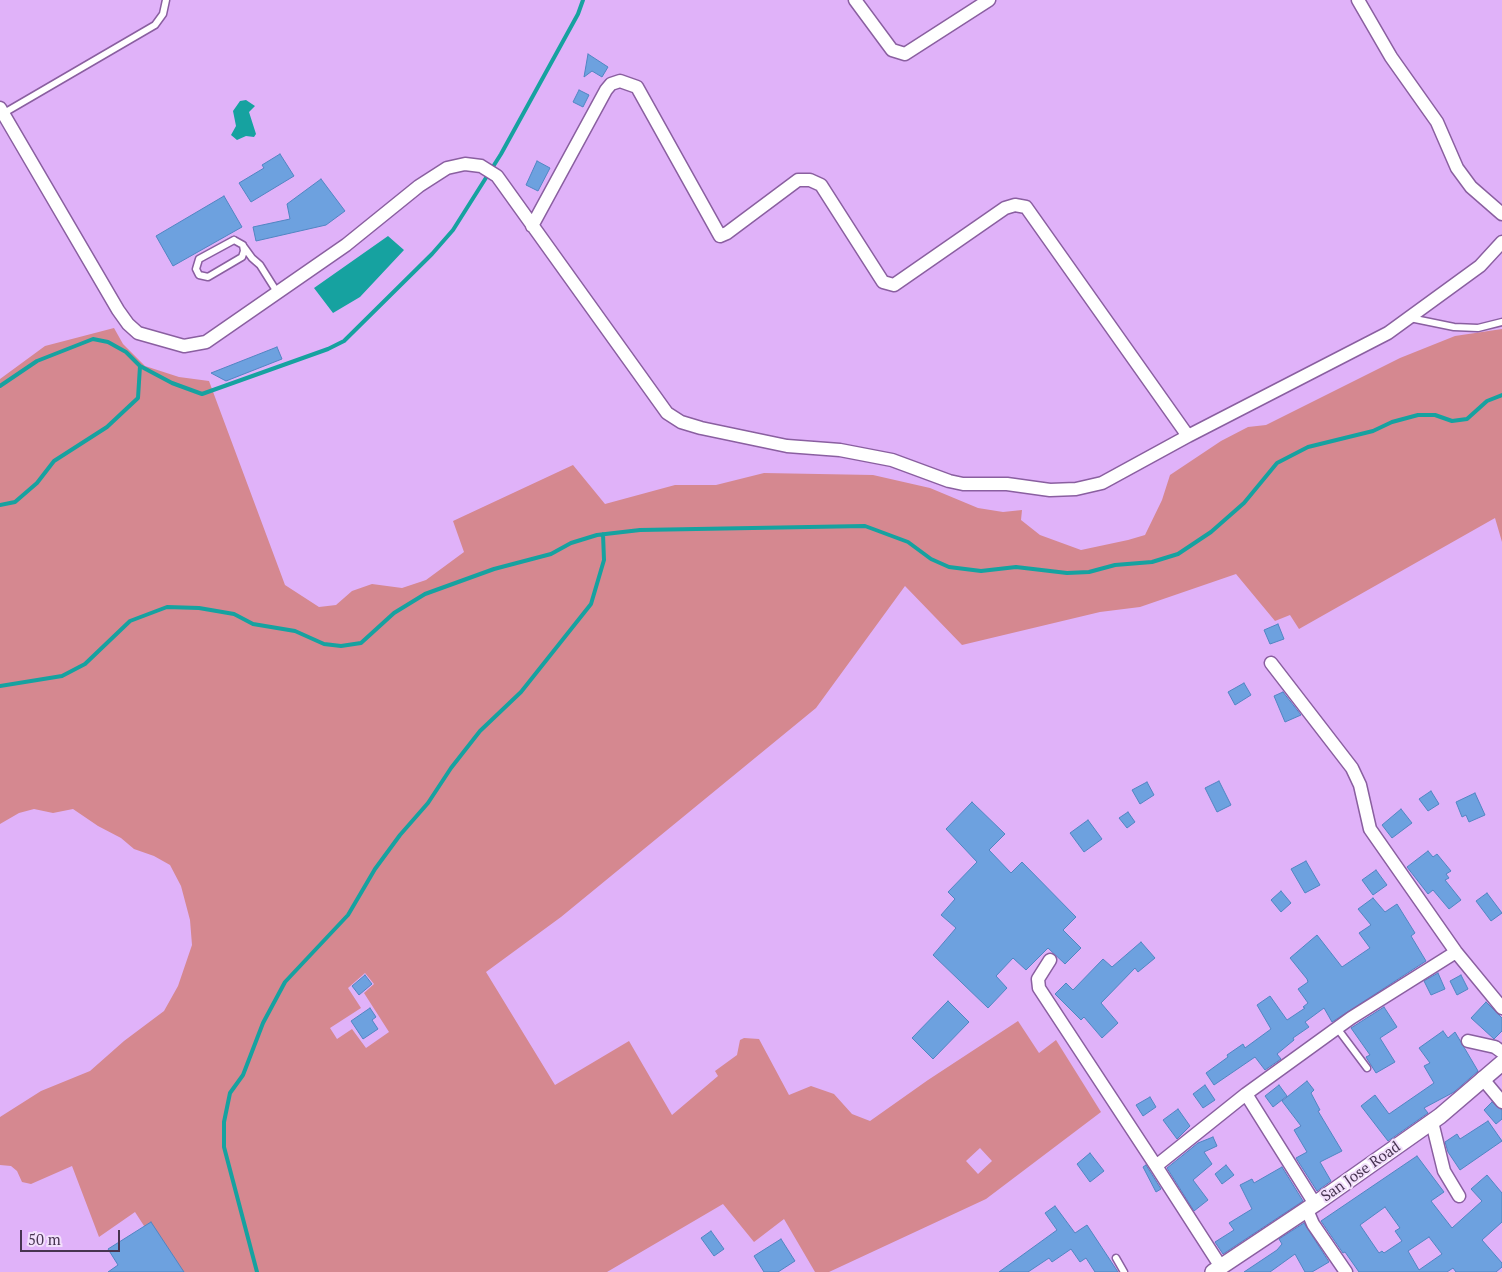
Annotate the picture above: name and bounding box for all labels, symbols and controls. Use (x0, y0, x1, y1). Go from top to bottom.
street label: San Jose Road (1318, 1138, 1404, 1206)
scale bar (22, 1220, 122, 1252)
text: 50 m (28, 1229, 61, 1249)

